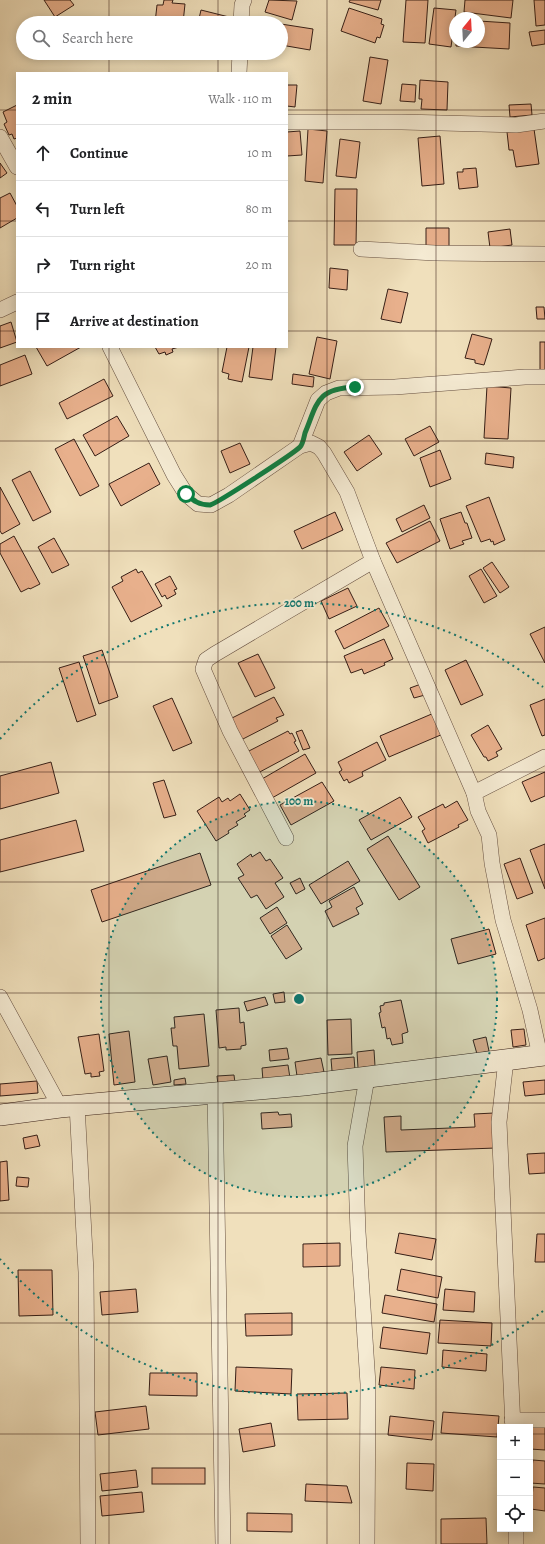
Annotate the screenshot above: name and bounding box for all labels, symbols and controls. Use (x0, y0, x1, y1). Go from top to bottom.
north arrow (449, 12, 485, 48)
search box (16, 16, 288, 60)
icon: search (30, 27, 52, 49)
text: Search here (62, 28, 133, 48)
text: 2 min (32, 87, 72, 110)
text: Walk · 110 m (208, 90, 272, 107)
icon: ahead (32, 142, 54, 164)
text: Continue (70, 143, 128, 163)
text: 10 m (247, 144, 272, 161)
icon: left (32, 198, 54, 220)
text: Turn left (70, 199, 125, 219)
text: 80 m (245, 200, 272, 217)
icon: right (32, 254, 54, 276)
text: Turn right (70, 255, 135, 275)
text: 20 m (246, 256, 272, 273)
icon: arrive (32, 310, 54, 332)
text: Arrive at destination (70, 311, 199, 331)
route end (346, 378, 364, 396)
route start (177, 485, 195, 503)
text: 200 m (284, 595, 314, 611)
text: 100 m (285, 793, 313, 809)
centre of rings (292, 992, 306, 1006)
map controls (497, 1424, 533, 1532)
button: + (497, 1424, 533, 1460)
button: − (497, 1460, 533, 1496)
button: locate (497, 1496, 533, 1532)

